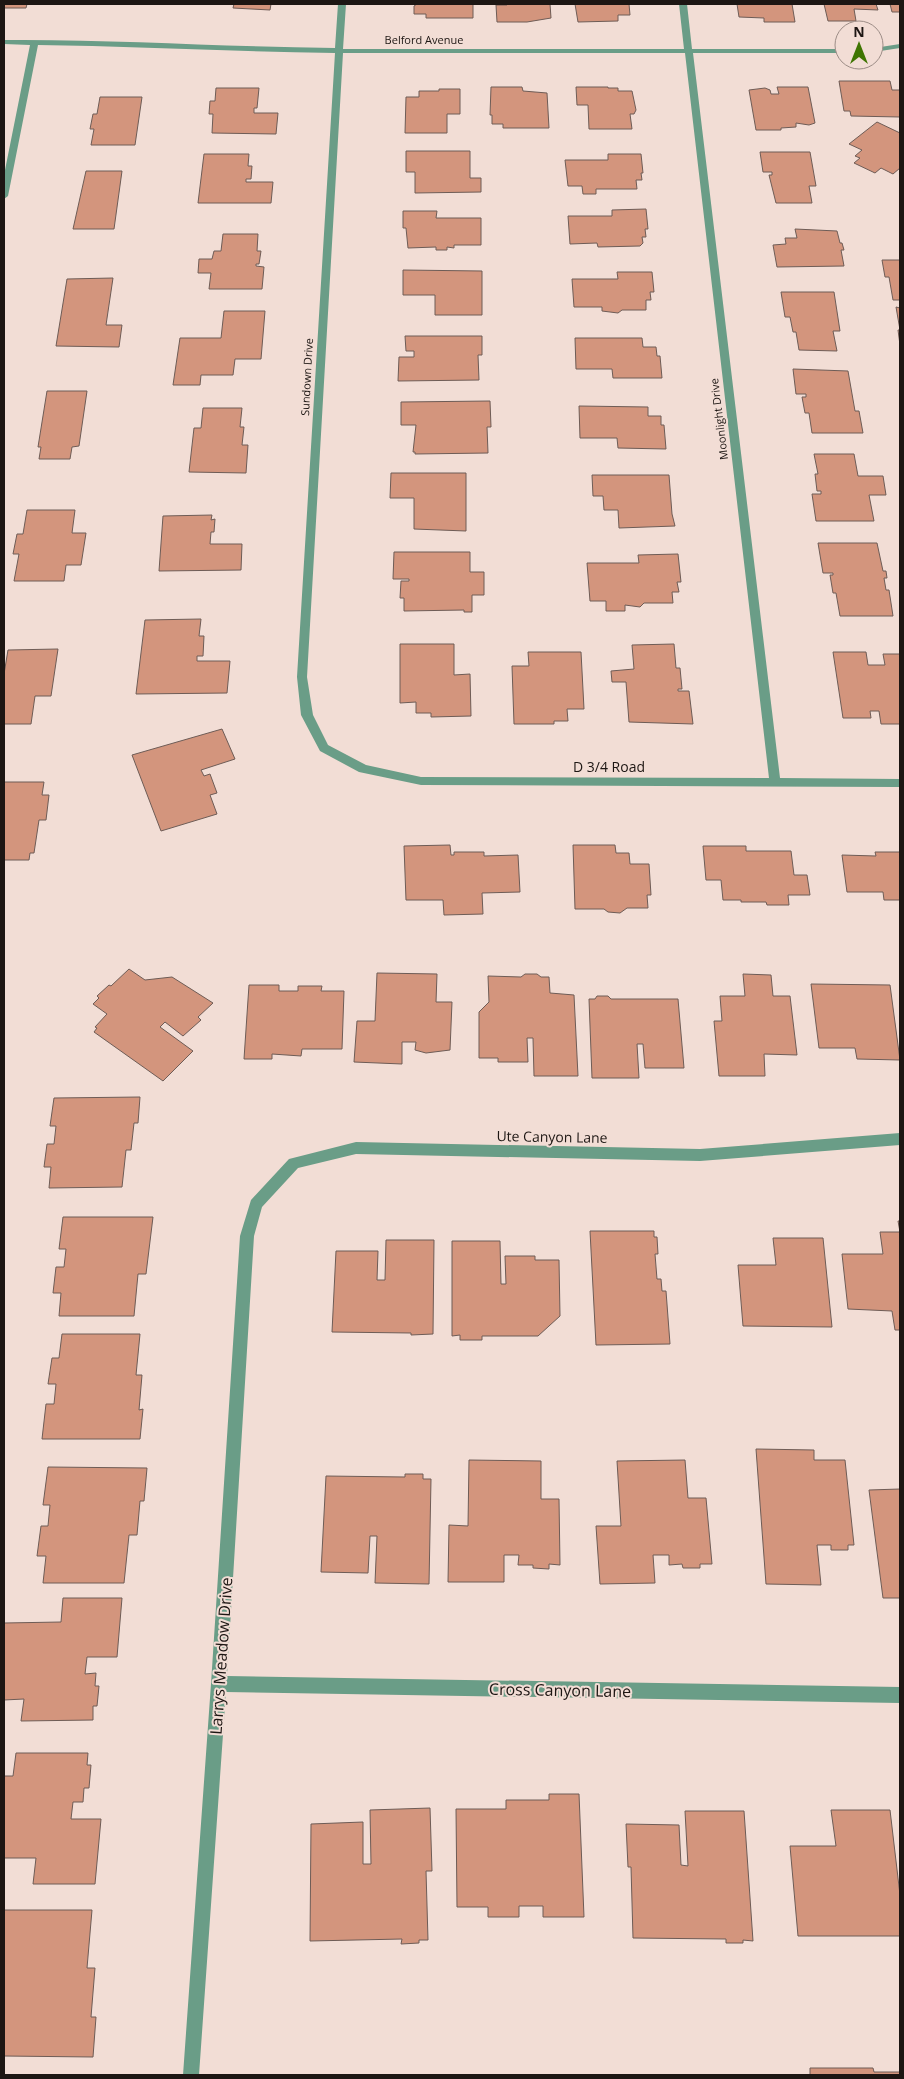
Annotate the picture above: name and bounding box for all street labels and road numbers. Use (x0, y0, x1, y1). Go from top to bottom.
street label: Belford Avenue (385, 32, 463, 47)
street label: Sundown Drive (297, 338, 316, 416)
street label: Moonlight Drive (706, 378, 731, 461)
street label: D 3/4 Road (573, 757, 645, 776)
street label: Ute Canyon Lane (496, 1126, 608, 1147)
street label: Larrys Meadow Drive (205, 1577, 237, 1735)
street label: Cross Canyon Lane (489, 1678, 631, 1702)

